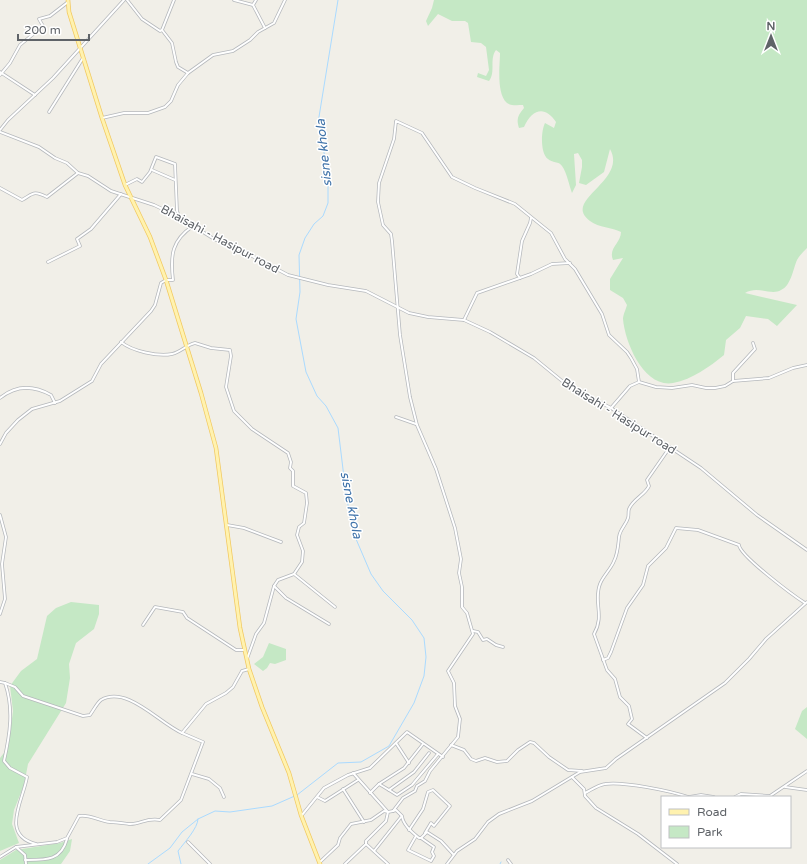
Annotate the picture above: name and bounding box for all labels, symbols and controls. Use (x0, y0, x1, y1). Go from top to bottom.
scale bar (18, 16, 89, 42)
north arrow (751, 16, 791, 56)
text: N (767, 20, 775, 33)
text: 200 m (24, 23, 61, 37)
water label: sisne khola (312, 118, 336, 188)
street label: Bhaisahi - Hasipur road (158, 202, 282, 276)
street label: Bhaisahi - Hasipur road (559, 375, 679, 457)
water label: sisne khola (337, 470, 365, 540)
legend (661, 796, 791, 848)
text: Road (697, 805, 727, 819)
text: Park (697, 825, 723, 839)

